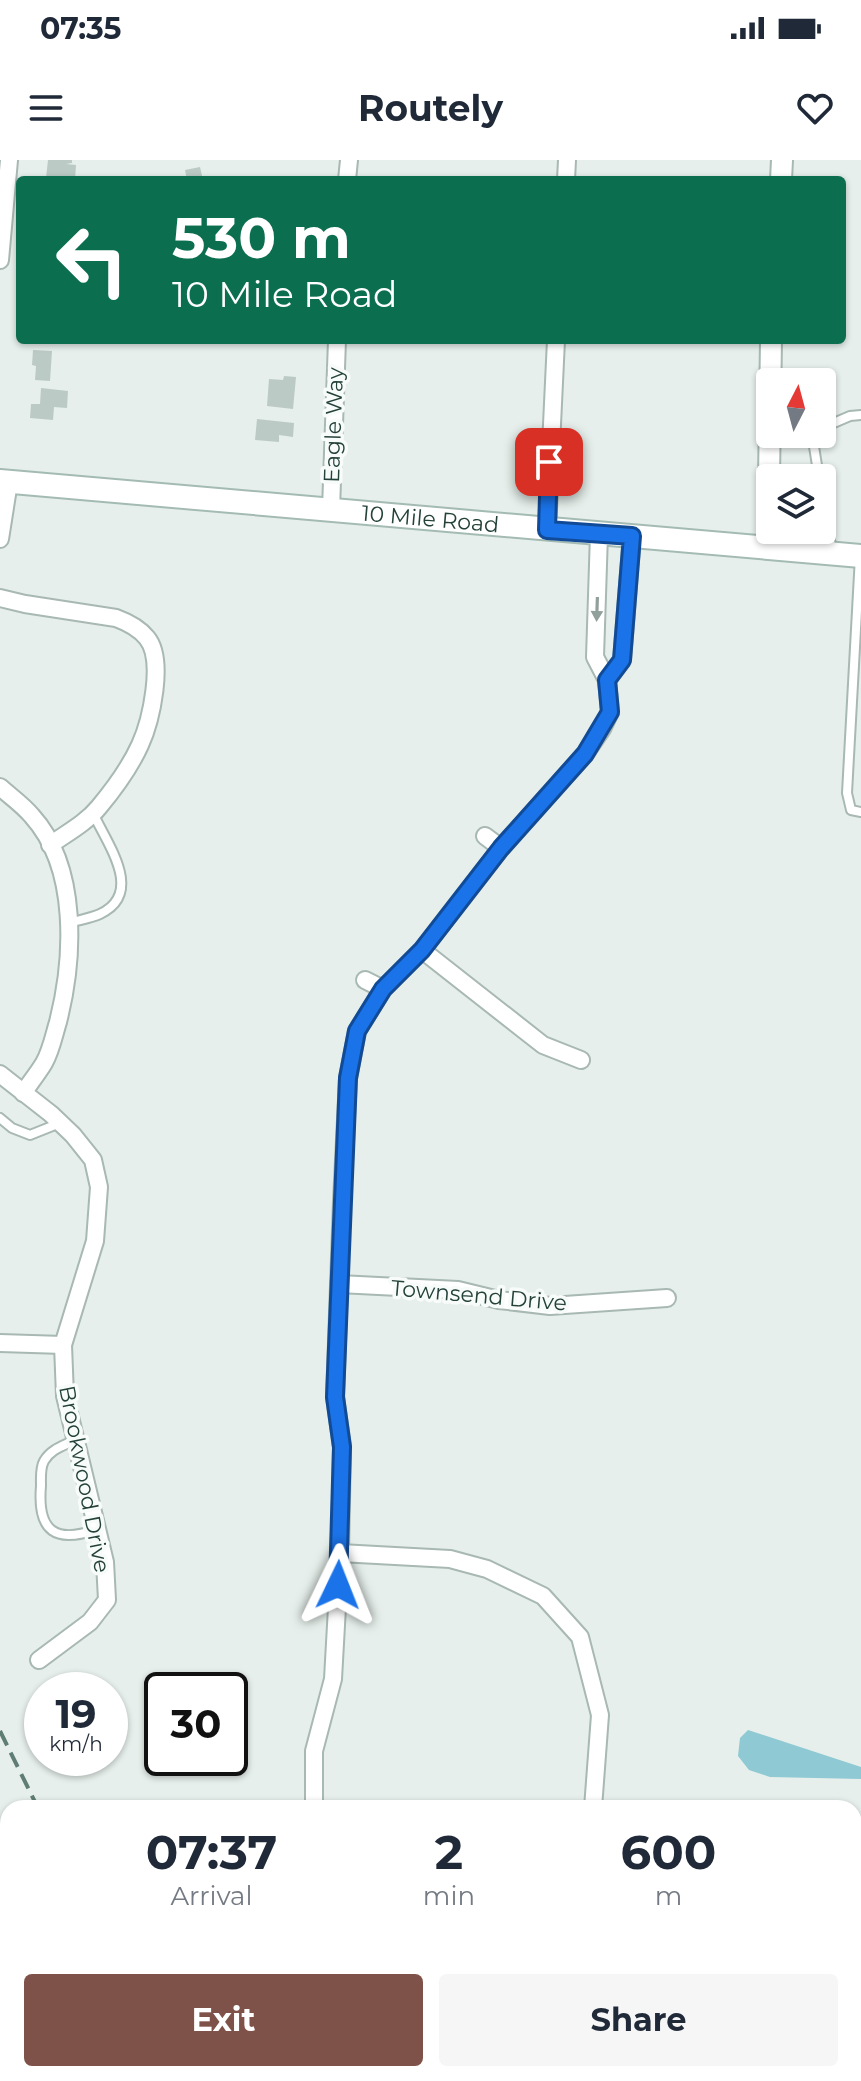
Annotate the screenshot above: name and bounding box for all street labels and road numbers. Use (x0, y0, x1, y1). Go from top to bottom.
street label: Eagle Way (318, 367, 349, 483)
street label: 10 Mile Road (361, 500, 500, 538)
street label: Townsend Drive (390, 1274, 568, 1317)
street label: Brookwood Drive (53, 1383, 116, 1575)

